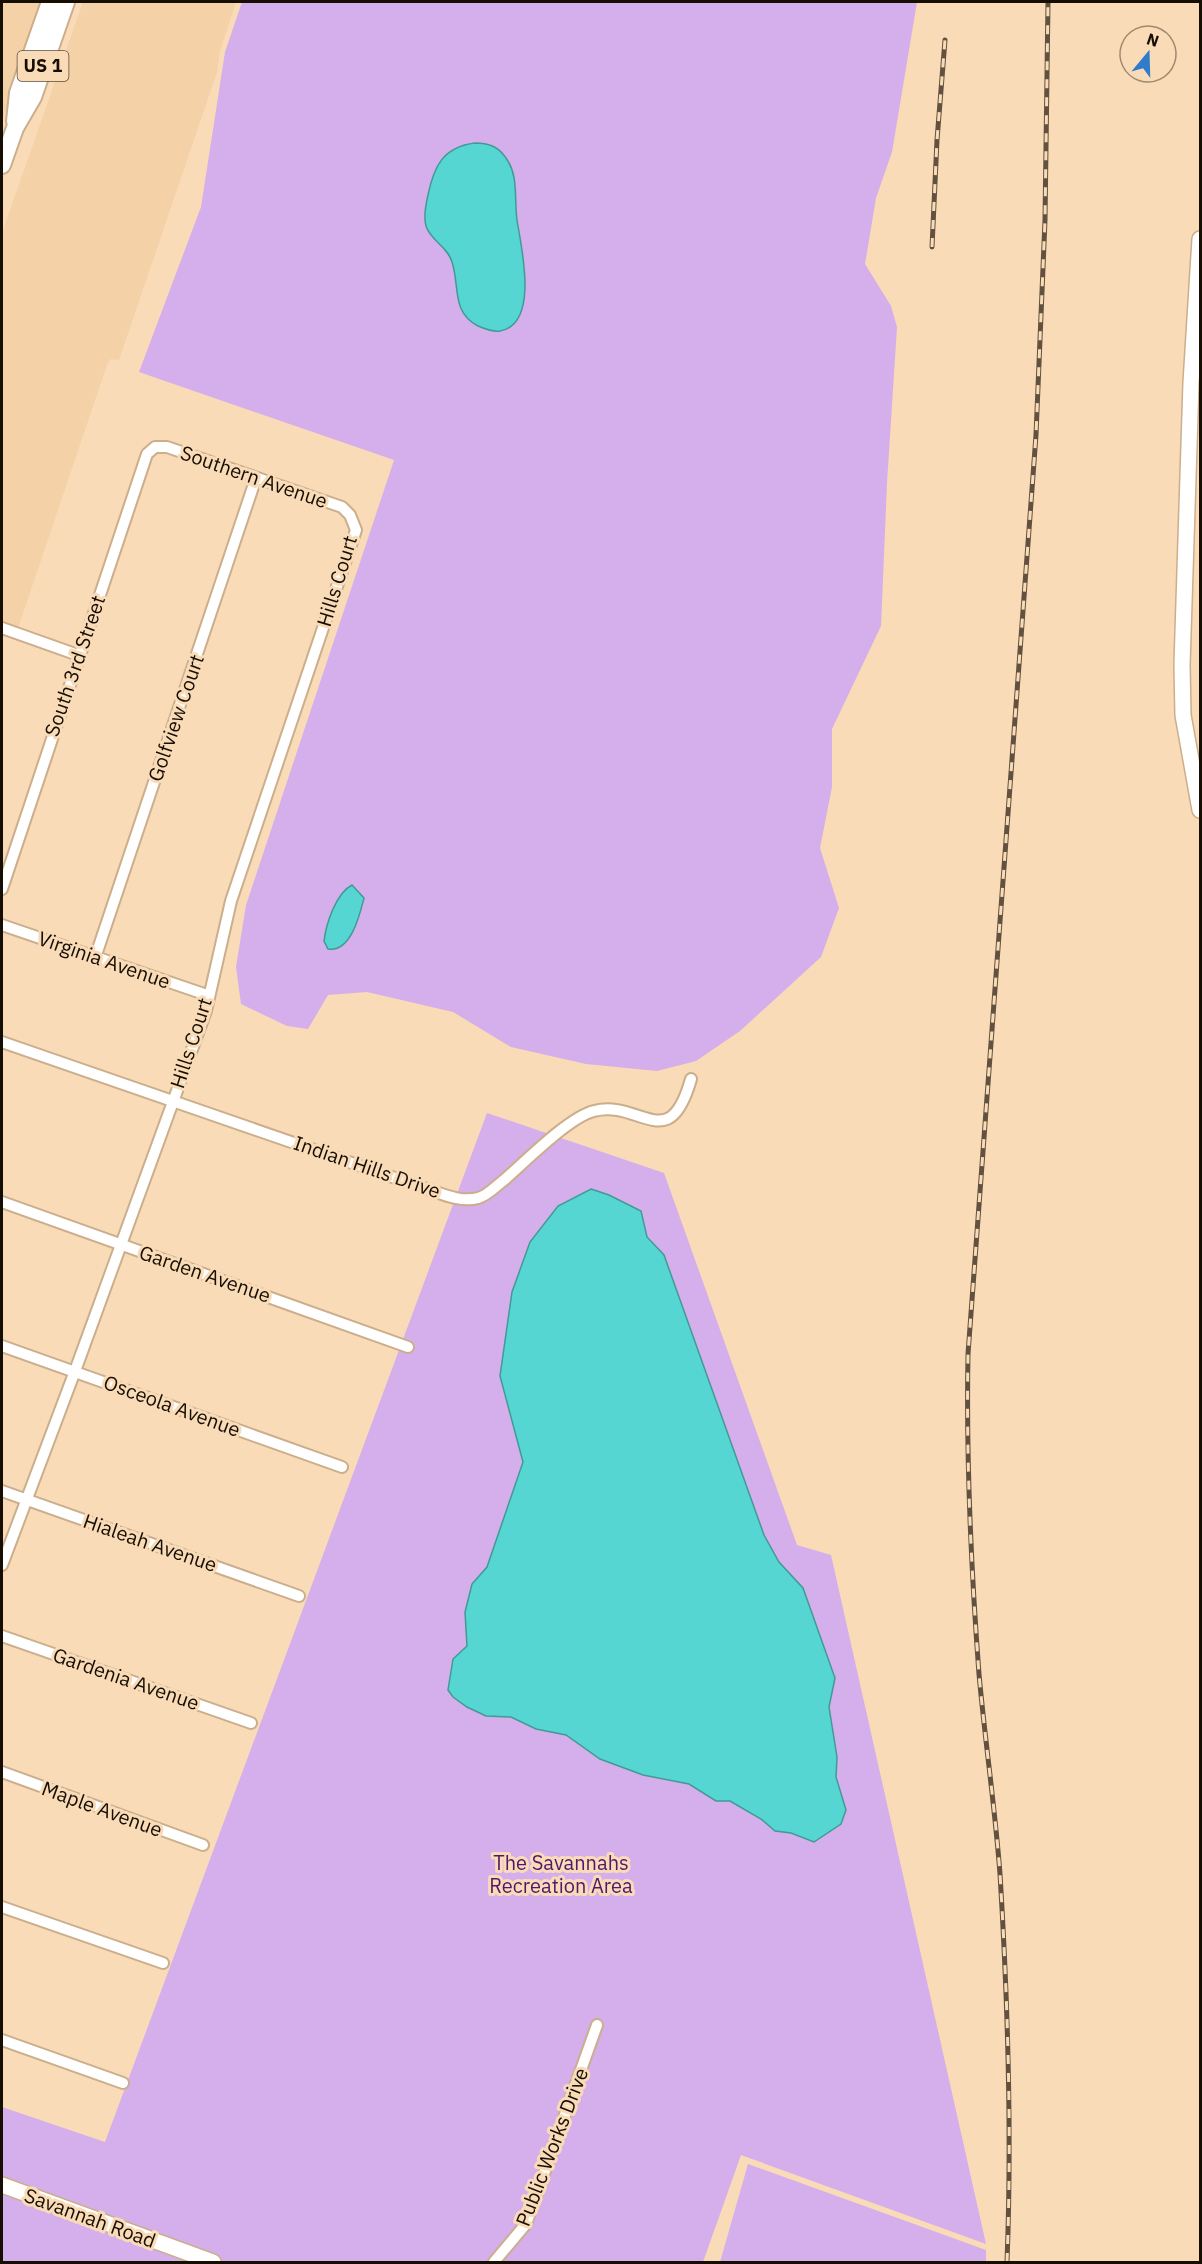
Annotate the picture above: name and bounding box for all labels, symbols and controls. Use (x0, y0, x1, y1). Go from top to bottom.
north arrow (1118, 24, 1178, 84)
text: N (1144, 28, 1162, 51)
road number: US 1 (18, 51, 68, 81)
street label: Southern Avenue (177, 439, 331, 514)
street label: Hills Court (310, 532, 363, 630)
street label: South 3rd Street (38, 592, 111, 740)
street label: Golfview Court (141, 651, 210, 785)
street label: Virginia Avenue (34, 924, 174, 995)
street label: Hills Court (163, 994, 218, 1092)
street label: Indian Hills Drive (290, 1129, 444, 1204)
street label: Garden Avenue (136, 1238, 274, 1309)
street label: Osceola Avenue (100, 1368, 244, 1443)
street label: Hialeah Avenue (80, 1507, 221, 1578)
street label: Gardenia Avenue (49, 1641, 203, 1716)
street label: Maple Avenue (38, 1774, 166, 1843)
park label: The Savannahs Recreation Area (489, 1849, 633, 1899)
street label: Public Works Drive (509, 2064, 594, 2230)
street label: Savannah Road (21, 2181, 160, 2254)

